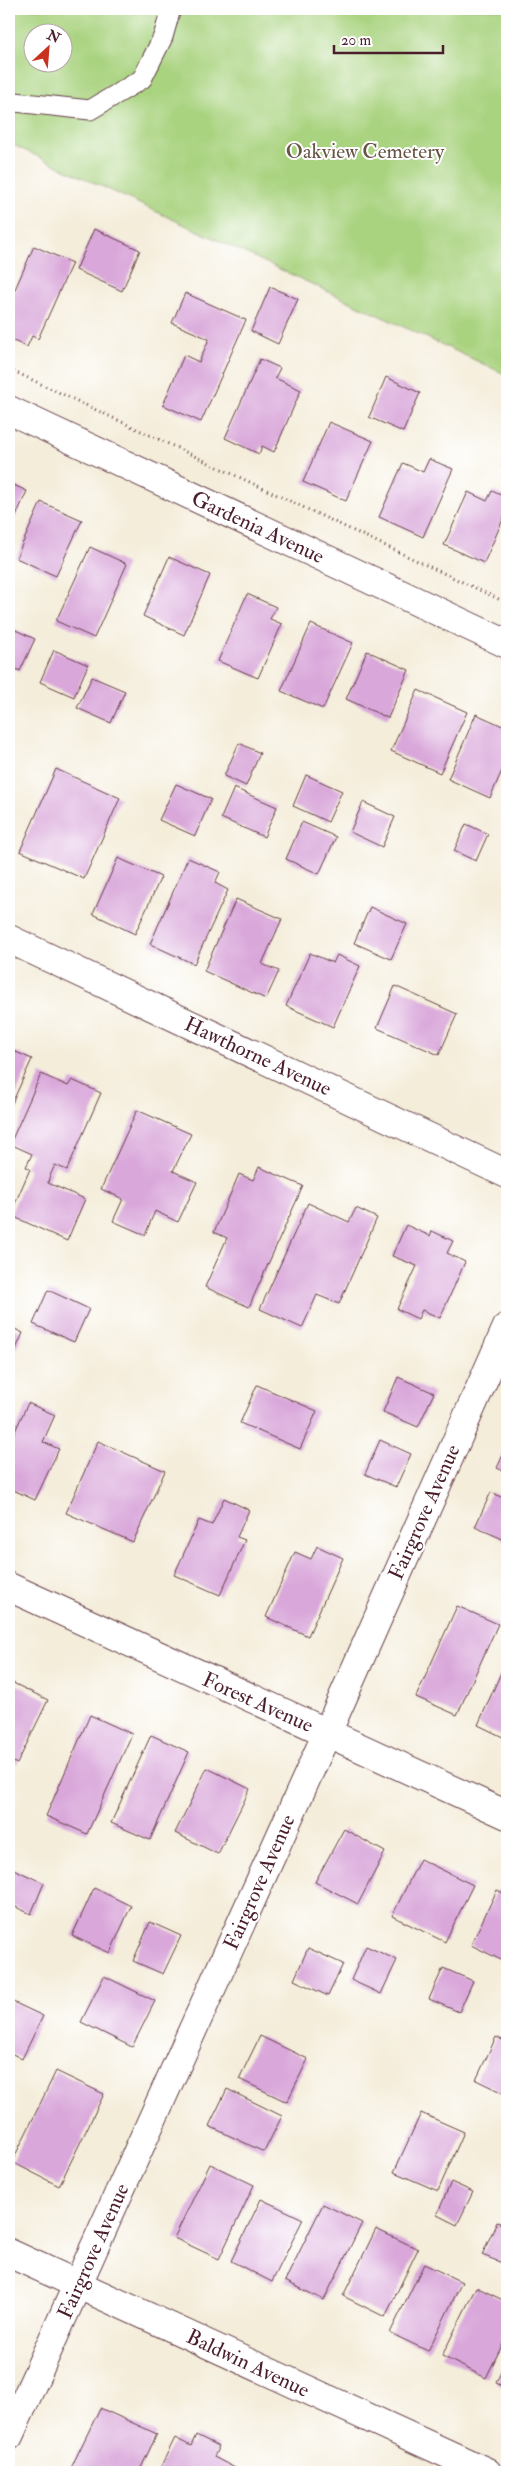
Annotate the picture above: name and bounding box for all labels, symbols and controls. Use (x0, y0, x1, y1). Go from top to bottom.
north arrow (22, 22, 72, 72)
scale bar (334, 22, 442, 54)
text: N (43, 26, 63, 47)
text: 20 m (341, 31, 371, 50)
park label: Oakview Cemetery (286, 138, 445, 165)
street label: Gardenia Avenue (187, 485, 329, 570)
street label: Hawthorne Avenue (180, 1011, 336, 1102)
street label: Fairgrove Avenue (383, 1440, 466, 1584)
street label: Forest Avenue (198, 1666, 318, 1739)
street label: Fairgrove Avenue (218, 1810, 301, 1954)
street label: Fairgrove Avenue (52, 2179, 135, 2323)
street label: Baldwin Avenue (182, 2323, 314, 2404)

